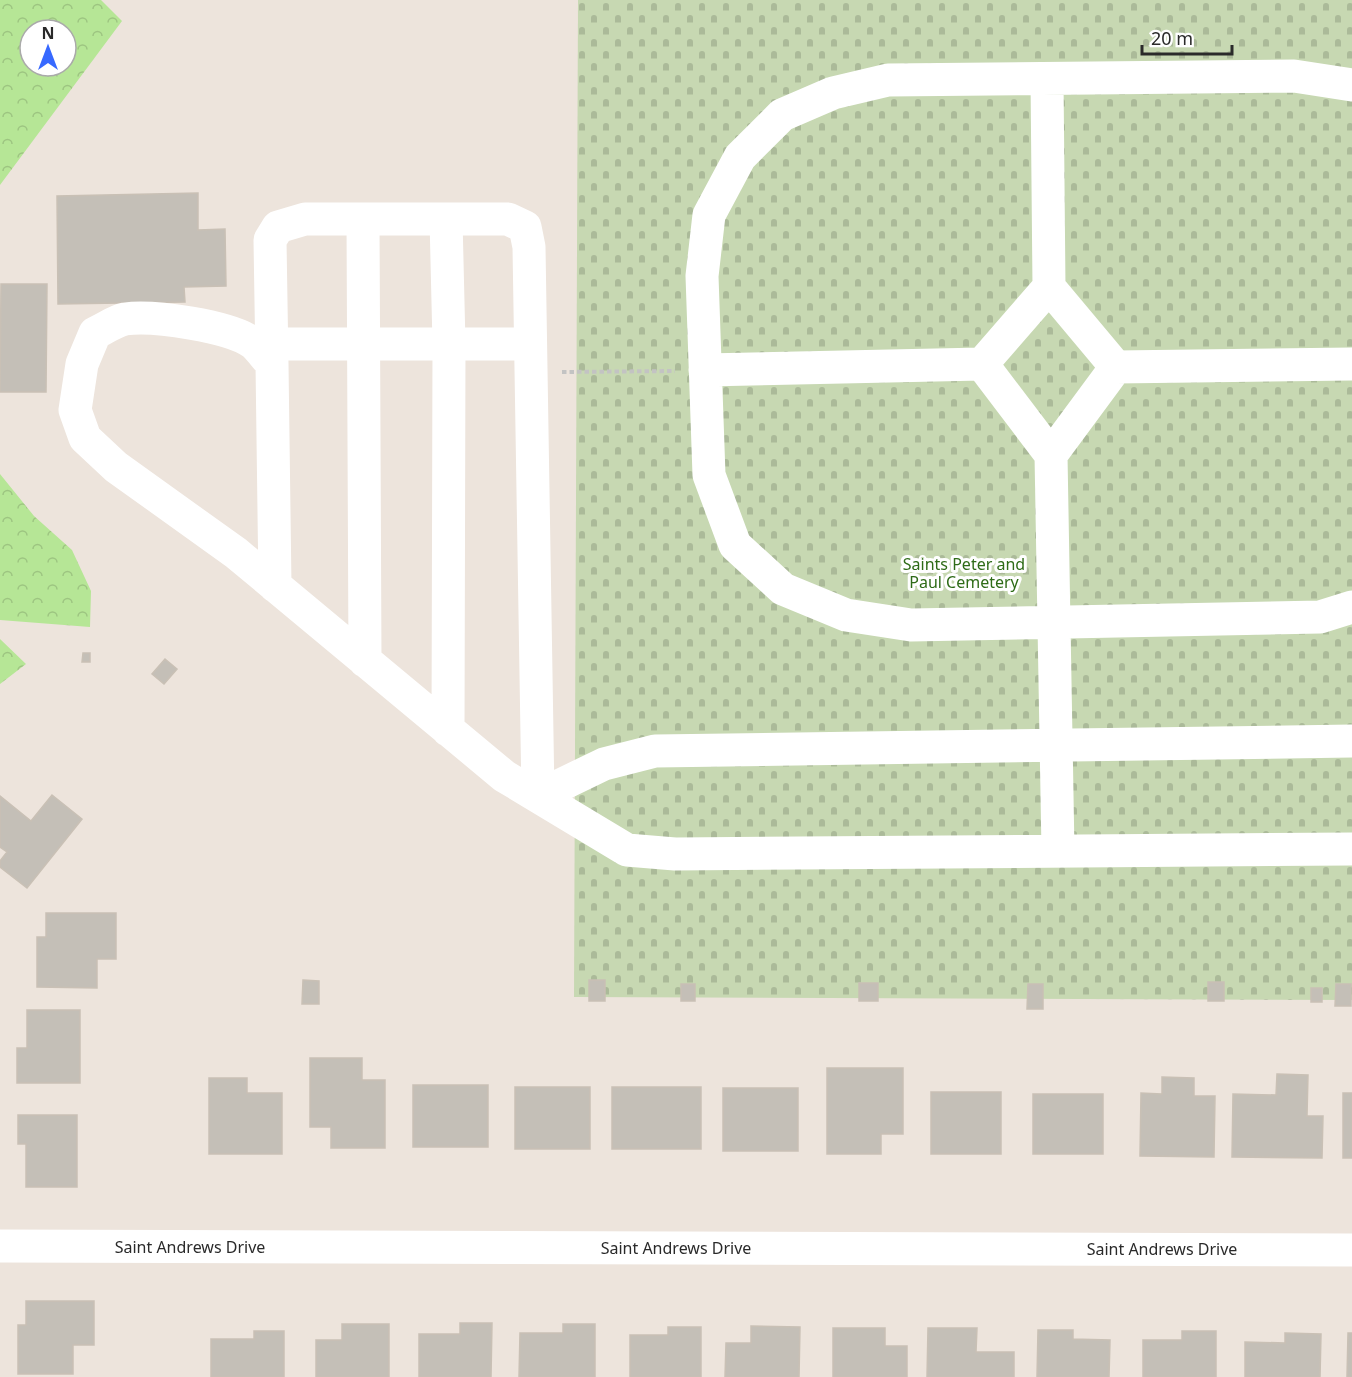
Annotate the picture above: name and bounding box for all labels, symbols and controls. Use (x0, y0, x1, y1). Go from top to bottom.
north arrow (18, 18, 78, 78)
scale bar (1142, 18, 1232, 56)
text: N (41, 22, 55, 44)
text: 20 m (1151, 26, 1193, 50)
park label: Saints Peter and Paul Cemetery (903, 553, 1025, 593)
street label: Saint Andrews Drive (115, 1236, 265, 1258)
street label: Saint Andrews Drive (601, 1237, 751, 1259)
street label: Saint Andrews Drive (1087, 1238, 1237, 1260)

